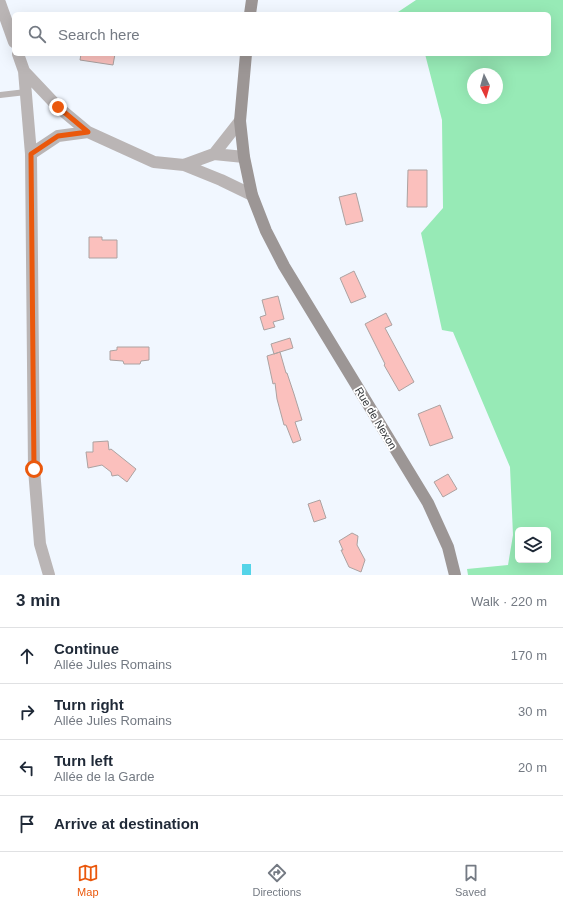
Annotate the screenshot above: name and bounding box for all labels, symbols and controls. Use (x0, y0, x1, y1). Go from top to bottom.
search box (12, 12, 551, 56)
icon: search (26, 23, 48, 45)
text: Search here (58, 26, 140, 43)
north arrow (467, 68, 503, 104)
route end (49, 98, 67, 116)
street label: Rue de Nexon (353, 385, 399, 451)
route start (25, 460, 43, 478)
map controls (515, 527, 551, 563)
button: layers (515, 527, 551, 563)
text: 3 min (16, 591, 60, 610)
text: Walk · 220 m (471, 594, 547, 609)
text: Continue (54, 640, 119, 657)
icon: ahead (16, 645, 38, 667)
text: 170 m (511, 648, 547, 663)
text: Allée Jules Romains (54, 657, 172, 672)
text: Turn right (54, 696, 124, 713)
icon: right (16, 701, 38, 723)
text: 30 m (518, 704, 547, 719)
text: Allée Jules Romains (54, 713, 172, 728)
text: Turn left (54, 752, 113, 769)
icon: left (16, 757, 38, 779)
text: 20 m (518, 760, 547, 775)
text: Allée de la Garde (54, 769, 154, 784)
icon: arrive (16, 813, 38, 835)
text: Arrive at destination (54, 815, 199, 832)
tab: Map (77, 862, 99, 898)
tab: Directions (252, 862, 301, 898)
tab: Saved (455, 862, 486, 898)

